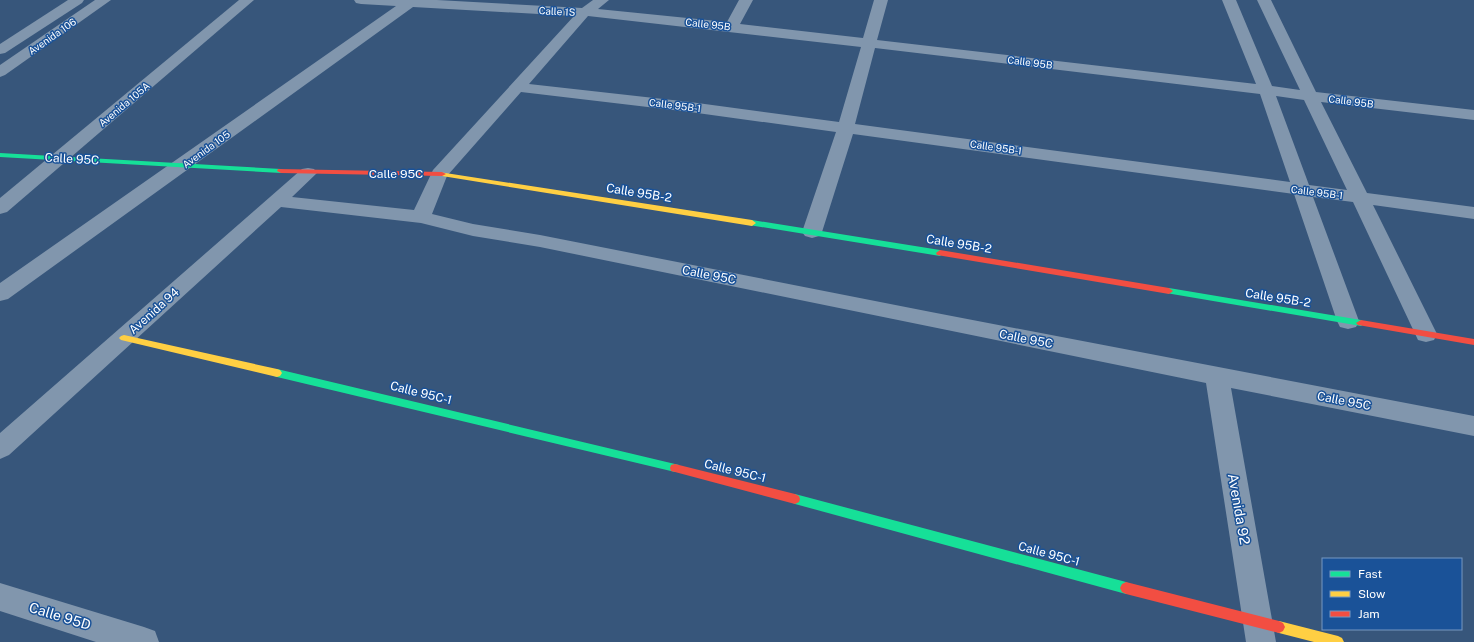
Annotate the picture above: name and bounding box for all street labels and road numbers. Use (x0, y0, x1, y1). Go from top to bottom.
street label: Calle 1S (538, 4, 576, 18)
street label: Avenida 106 (26, 15, 78, 57)
street label: Calle 95B (685, 16, 731, 32)
street label: Calle 95B (1007, 53, 1054, 71)
street label: Avenida 105A (96, 79, 152, 129)
street label: Calle 95B (1328, 92, 1375, 110)
street label: Calle 95B-1 (648, 96, 702, 114)
street label: Avenida 105 (180, 128, 232, 170)
street label: Calle 95B-1 (969, 137, 1023, 157)
street label: Calle 95C (44, 151, 100, 167)
street label: Calle 95C (369, 167, 423, 181)
street label: Calle 95B-2 (605, 181, 673, 205)
street label: Calle 95B-1 (1290, 183, 1344, 201)
street label: Calle 95B-2 (925, 232, 993, 256)
street label: Calle 95C (681, 263, 737, 287)
street label: Avenida 94 (126, 285, 182, 337)
street label: Calle 95B-2 (1244, 286, 1312, 310)
street label: Calle 95C (998, 327, 1054, 351)
street label: Calle 95C-1 (389, 379, 453, 407)
street label: Calle 95C (1316, 389, 1372, 413)
street label: Calle 95C-1 (703, 457, 767, 485)
street label: Avenida 92 (1225, 472, 1253, 546)
street label: Calle 95C-1 (1017, 539, 1081, 569)
street label: Calle 95D (27, 599, 93, 633)

